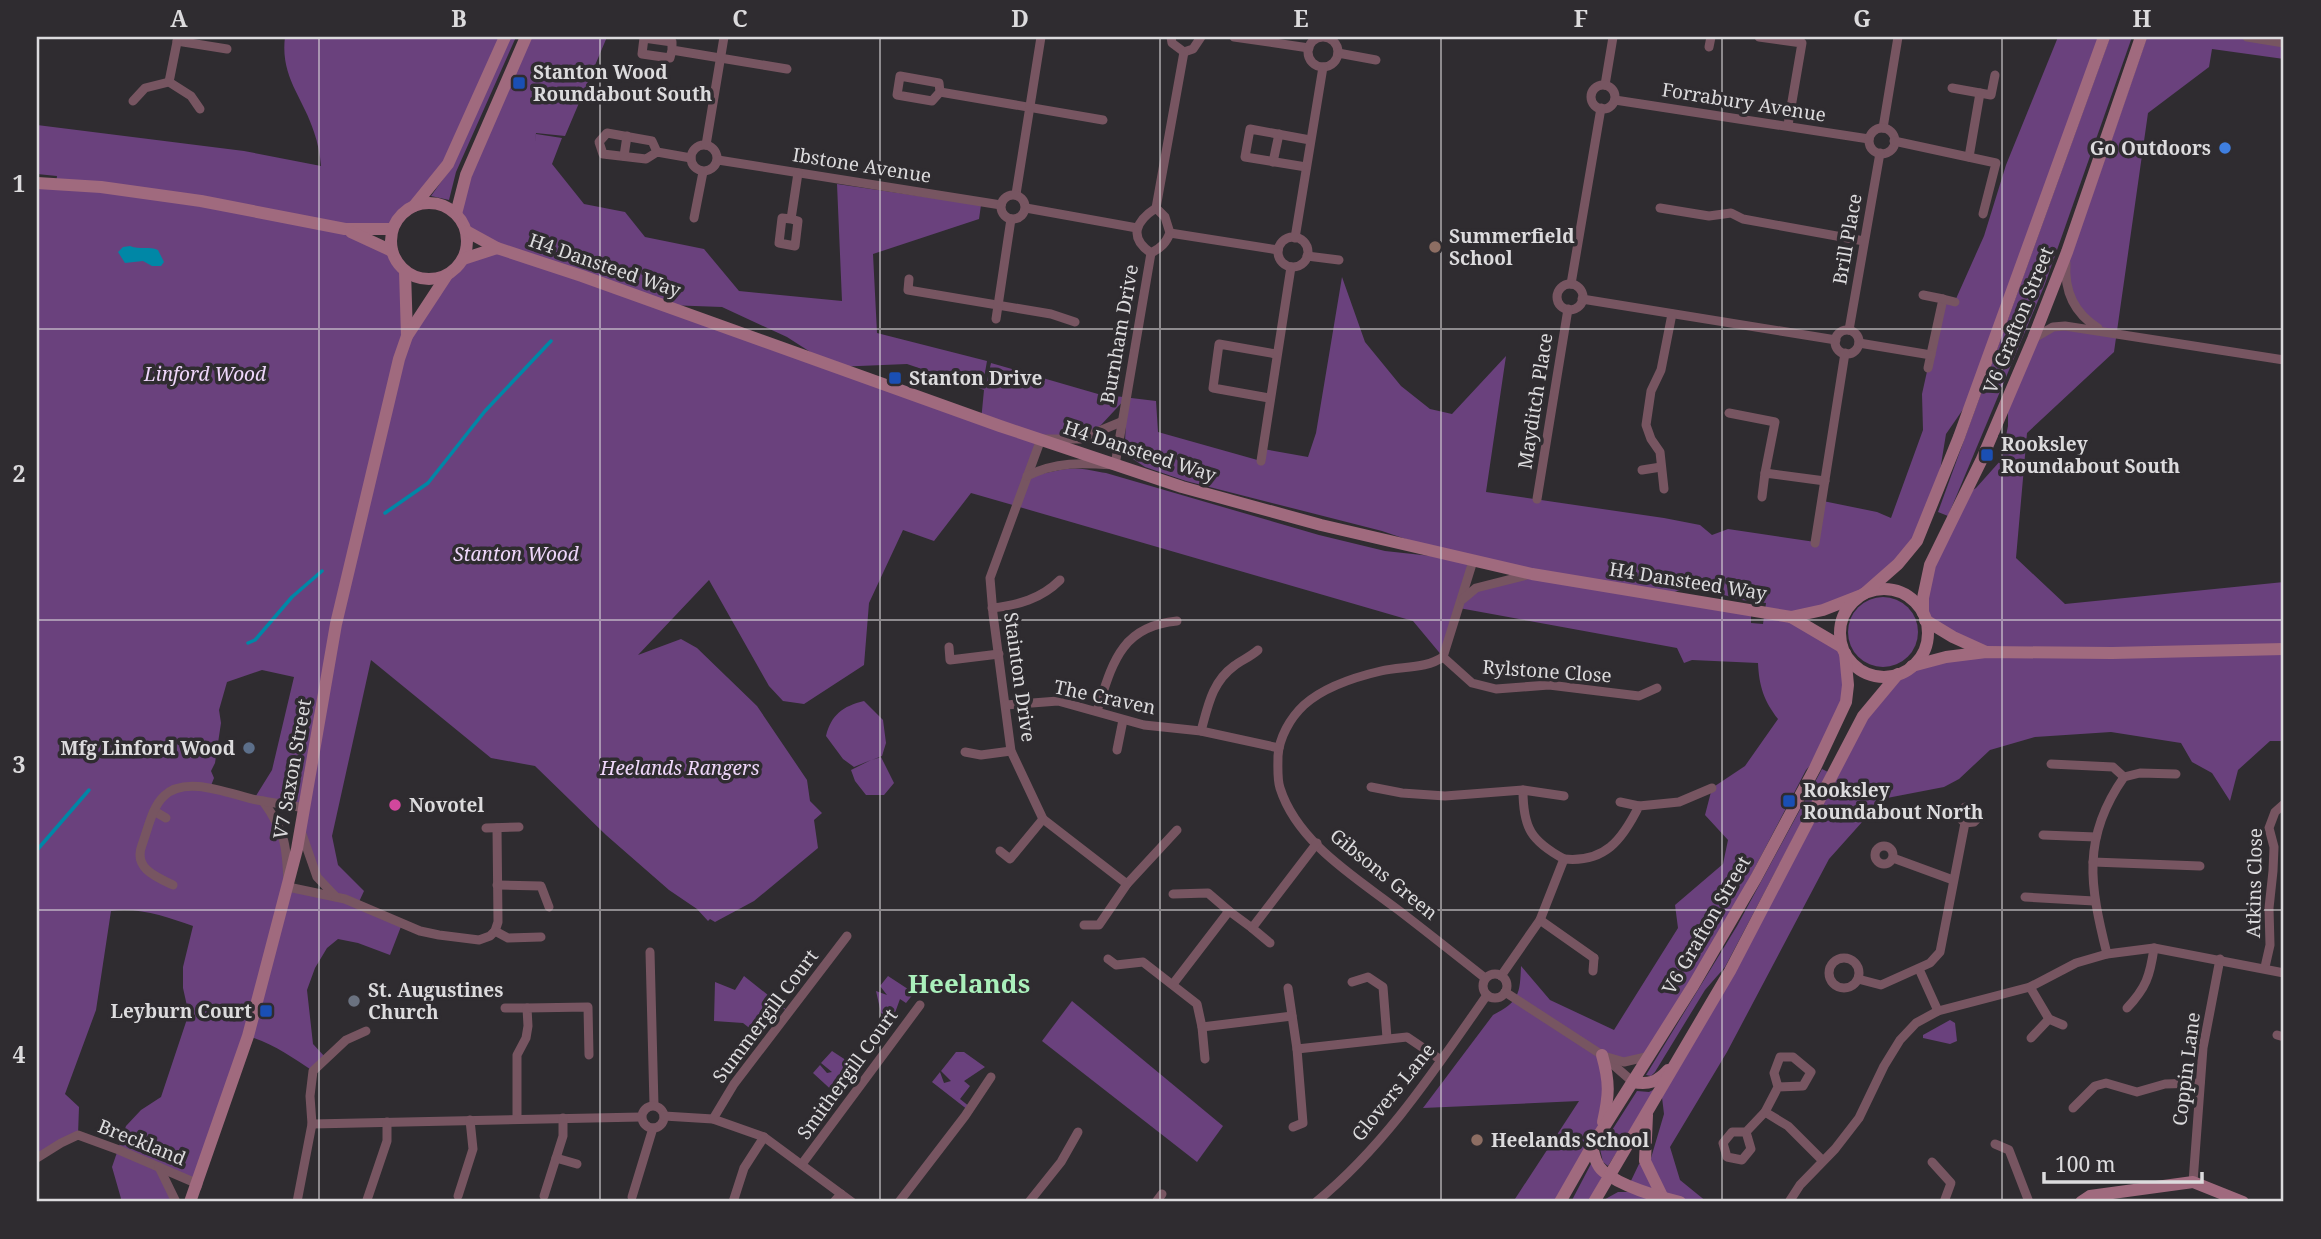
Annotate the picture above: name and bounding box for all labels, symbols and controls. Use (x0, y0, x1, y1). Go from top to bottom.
text: A (170, 2, 188, 34)
text: B (451, 2, 467, 34)
text: C (732, 2, 748, 34)
text: D (1011, 2, 1029, 34)
text: E (1293, 2, 1309, 34)
text: F (1574, 2, 1588, 34)
text: G (1853, 2, 1871, 34)
text: H (2133, 2, 2152, 34)
place label: Stanton Wood Roundabout South (533, 59, 713, 107)
marker: Stanton Wood Roundabout South (511, 75, 527, 91)
street label: Forrabury Avenue (1660, 76, 1828, 128)
place label: Go Outdoors (2090, 135, 2211, 161)
marker: Go Outdoors (2217, 140, 2233, 156)
street label: Ibstone Avenue (791, 141, 933, 189)
text: 1 (13, 167, 26, 199)
street label: Brill Place (1826, 192, 1868, 286)
place label: Summerfield School (1449, 223, 1575, 271)
street label: H4 Dansteed Way (526, 227, 685, 303)
marker: Summerfield School (1427, 239, 1443, 255)
street label: V6 Grafton Street (1977, 242, 2059, 397)
street label: Burnham Drive (1094, 262, 1144, 406)
street label: Mayditch Place (1511, 331, 1559, 471)
park label: Linford Wood (143, 361, 267, 387)
place label: Stanton Drive (909, 365, 1042, 391)
marker: Stanton Drive (887, 370, 903, 386)
street label: H4 Dansteed Way (1060, 414, 1220, 488)
place label: Rooksley Roundabout South (2001, 431, 2181, 479)
marker: Rooksley Roundabout South (1979, 447, 1995, 463)
text: 2 (13, 457, 26, 489)
park label: Stanton Wood (453, 541, 580, 567)
street label: H4 Dansteed Way (1607, 556, 1769, 606)
street label: Stainton Drive (998, 610, 1042, 744)
street label: Rylstone Close (1481, 654, 1613, 688)
street label: The Craven (1052, 674, 1158, 720)
street label: V7 Saxon Street (267, 697, 317, 841)
place label: Mfg Linford Wood (60, 735, 236, 761)
marker: Mfg Linford Wood (241, 740, 257, 756)
text: 3 (13, 748, 26, 780)
park label: Heelands Rangers (599, 755, 760, 781)
place label: Rooksley Roundabout North (1803, 777, 1984, 825)
place label: Novotel (409, 792, 484, 818)
marker: Rooksley Roundabout North (1781, 793, 1797, 809)
marker: Novotel (387, 797, 403, 813)
street label: Gibsons Green (1325, 822, 1443, 926)
street label: Atkins Close (2240, 828, 2268, 938)
street label: V6 Grafton Street (1656, 851, 1756, 999)
street label: Summergill Court (706, 944, 824, 1088)
district label: Heelands (908, 965, 1030, 1001)
place label: St. Augustines Church (368, 977, 503, 1025)
marker: St. Augustines Church (346, 993, 362, 1009)
place label: Leyburn Court (110, 998, 252, 1024)
marker: Leyburn Court (258, 1003, 274, 1019)
street label: Smithergill Court (791, 1003, 903, 1145)
street label: Coppin Lane (2166, 1011, 2206, 1127)
text: 4 (13, 1038, 26, 1070)
street label: Glovers Lane (1345, 1038, 1441, 1146)
street label: Breckland (94, 1113, 190, 1172)
place label: Heelands School (1491, 1127, 1649, 1153)
marker: Heelands School (1469, 1132, 1485, 1148)
scale bar (2044, 1141, 2202, 1185)
text: 100 m (2055, 1150, 2116, 1178)

